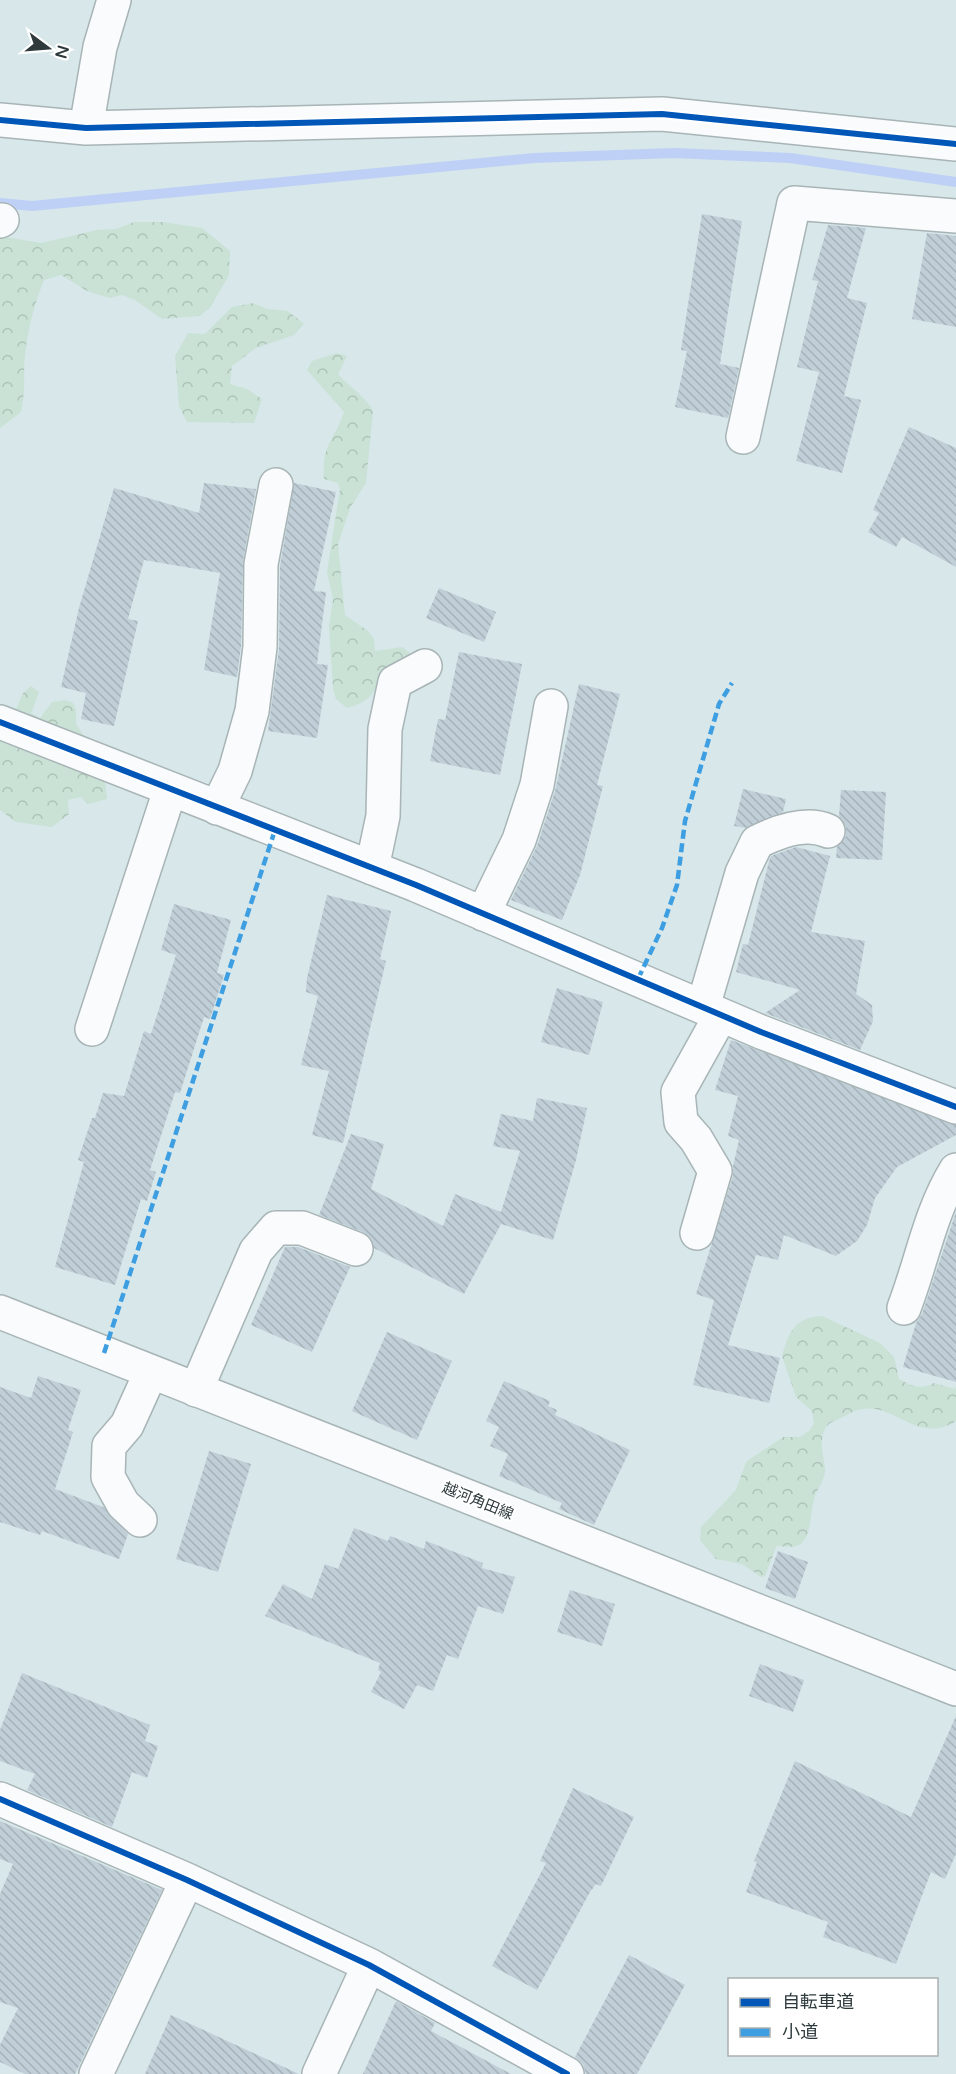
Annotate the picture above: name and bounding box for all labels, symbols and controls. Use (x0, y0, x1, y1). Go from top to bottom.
north arrow (18, 18, 78, 78)
text: N (50, 43, 73, 61)
street label: 越河角田線 (439, 1478, 516, 1523)
legend (728, 1978, 938, 2056)
text: 自転車道 (782, 1991, 854, 2013)
text: 小道 (782, 2021, 818, 2043)

